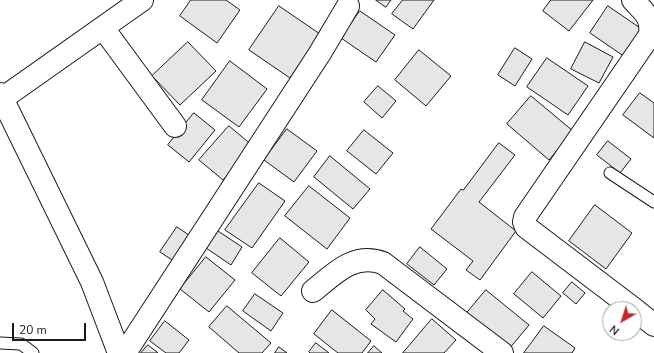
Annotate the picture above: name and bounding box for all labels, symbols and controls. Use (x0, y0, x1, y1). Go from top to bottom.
north arrow (602, 301, 642, 341)
scale bar (14, 315, 88, 341)
text: 20 m (19, 322, 47, 338)
text: N (607, 322, 623, 338)

